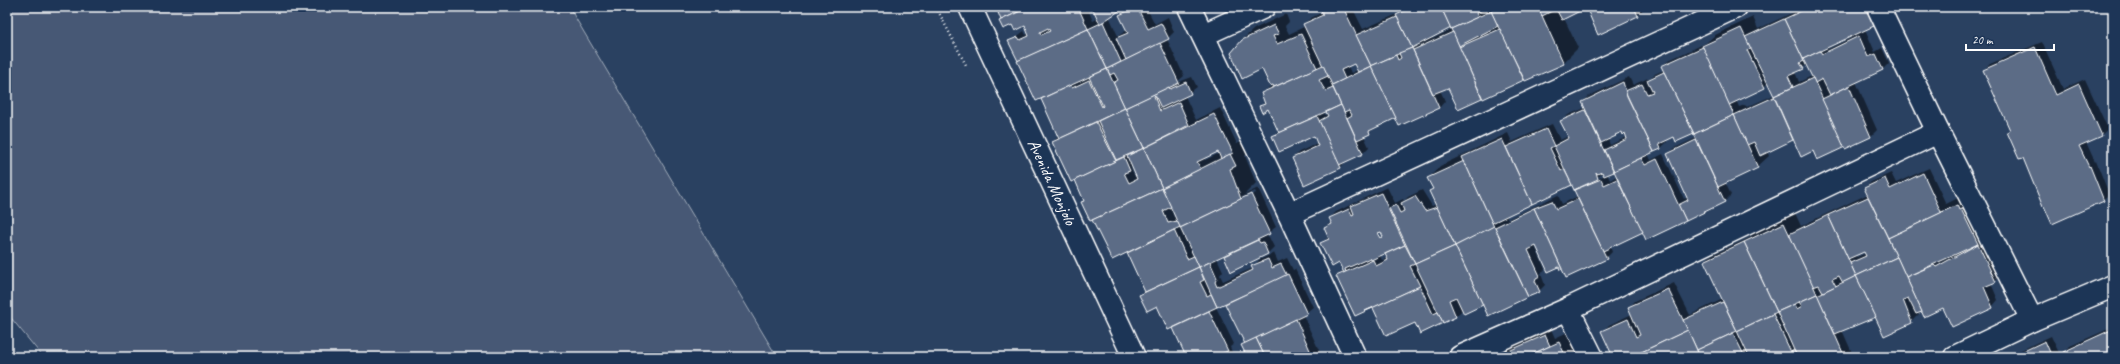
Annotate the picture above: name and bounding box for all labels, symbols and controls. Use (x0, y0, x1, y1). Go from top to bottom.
scale bar (1966, 26, 2054, 52)
text: 20 m (1972, 32, 1994, 48)
street label: Avenida Monjolo (1023, 136, 1081, 229)

